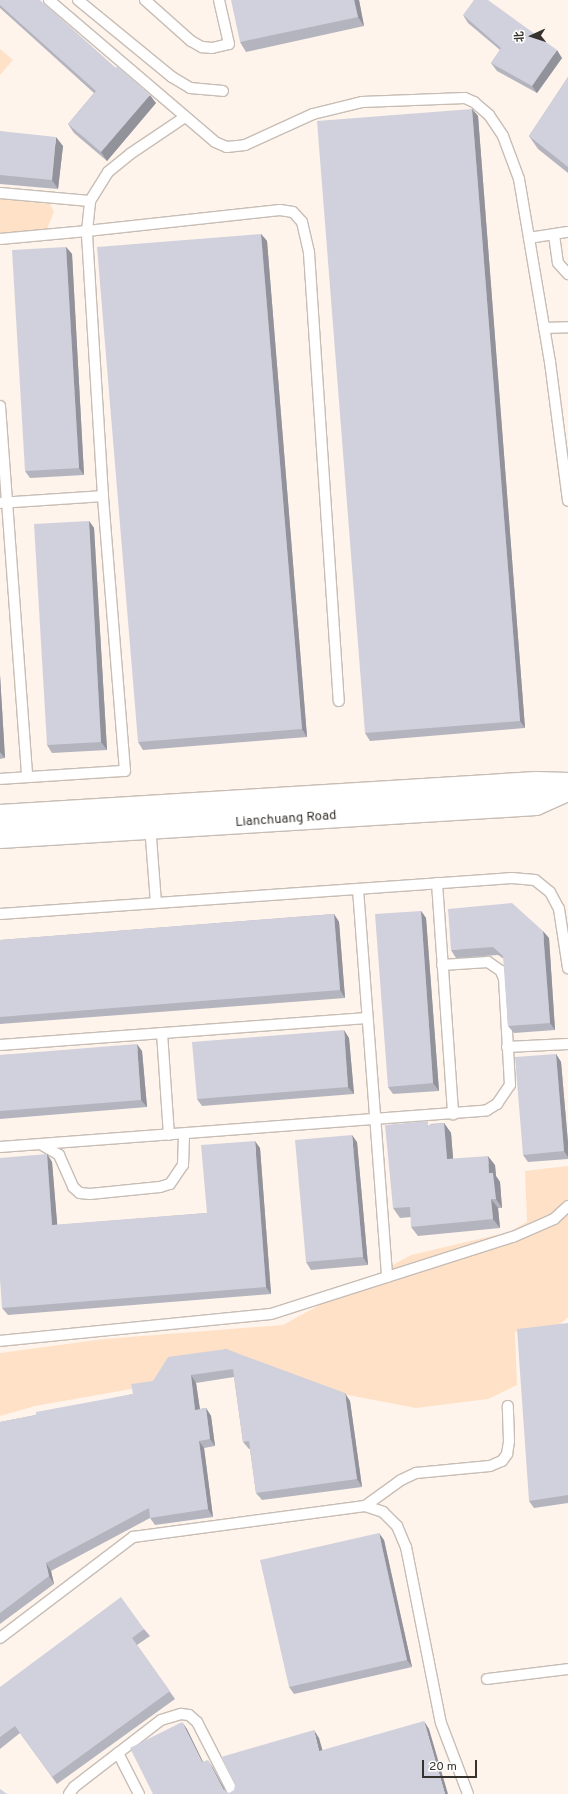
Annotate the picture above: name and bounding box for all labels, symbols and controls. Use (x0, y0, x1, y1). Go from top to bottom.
north arrow (512, 16, 552, 56)
text: 北 (513, 31, 527, 42)
street label: Lianchuang Road (235, 809, 337, 831)
scale bar (424, 1752, 479, 1778)
text: 20 m (429, 1759, 457, 1775)

